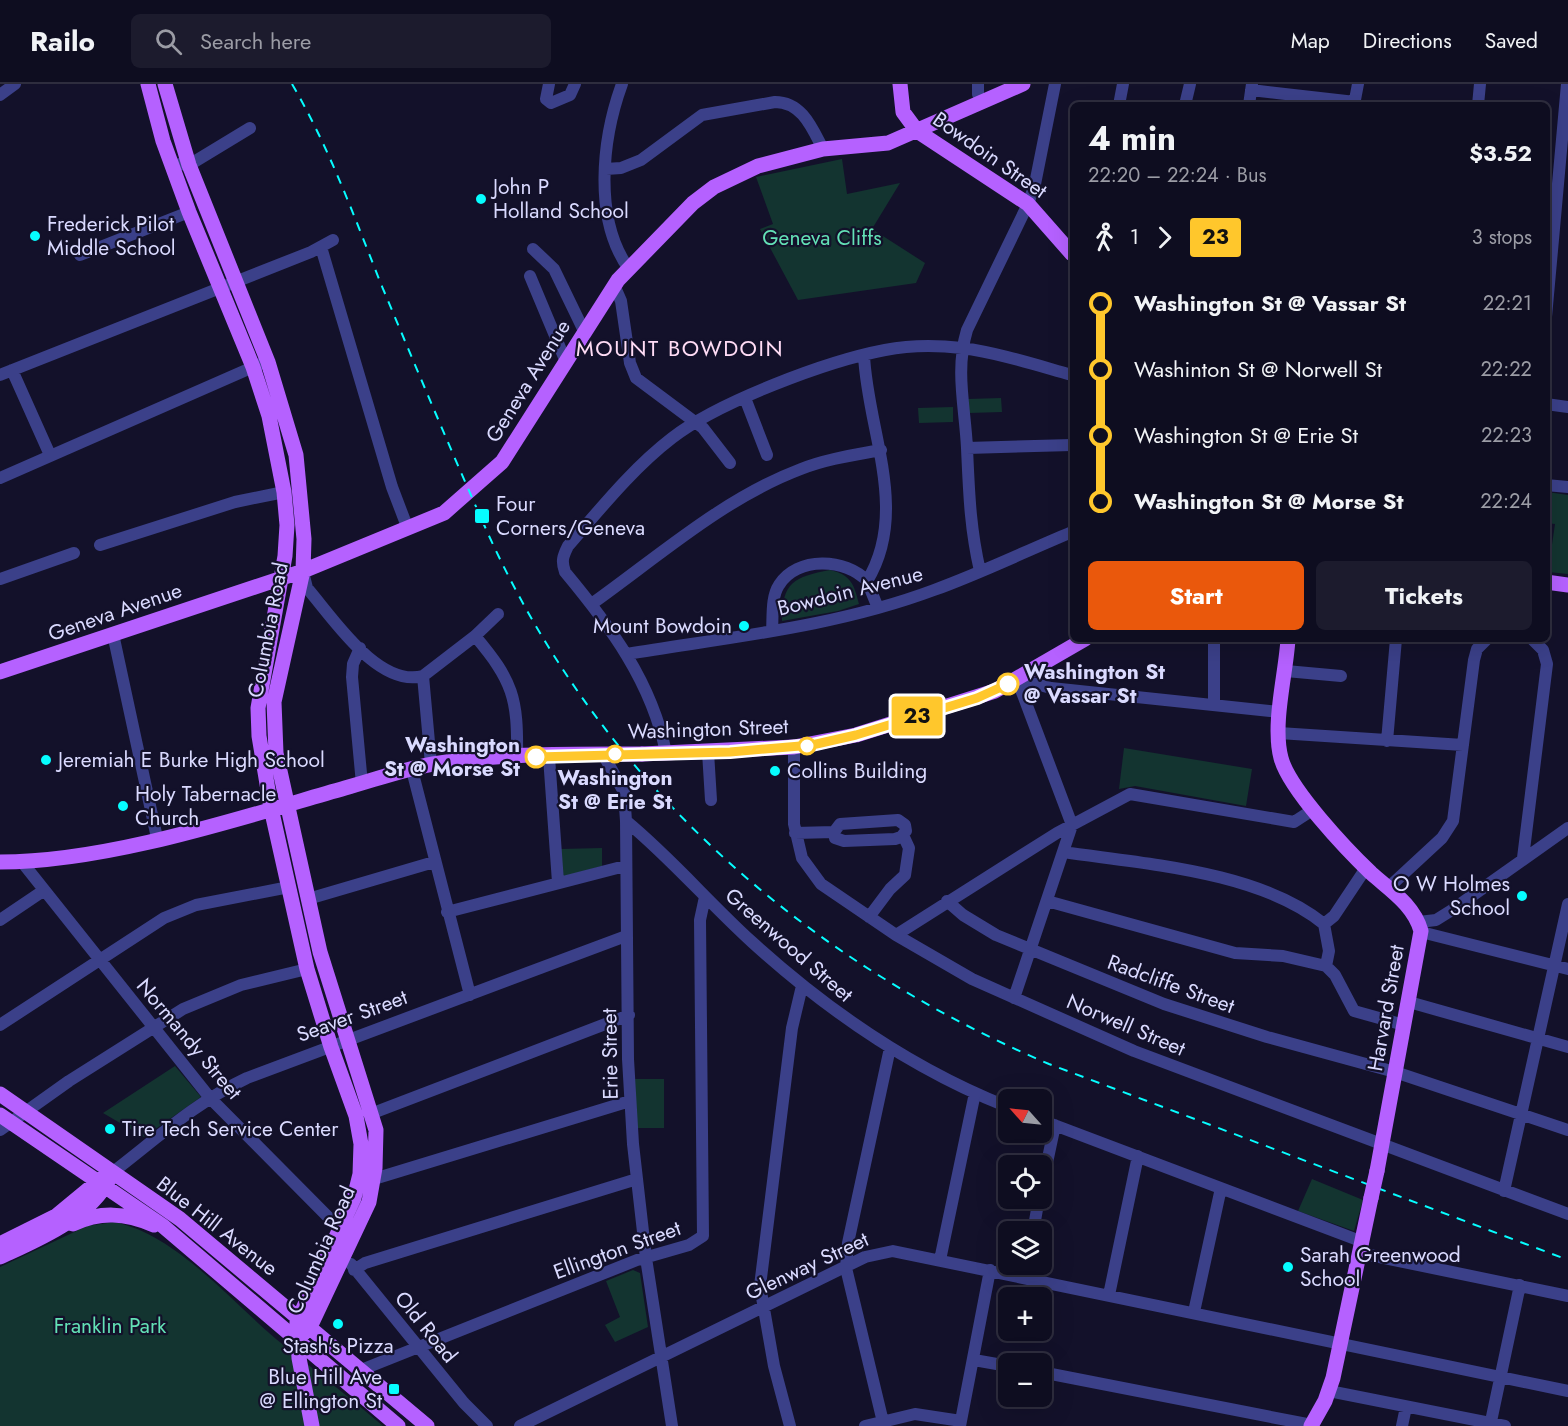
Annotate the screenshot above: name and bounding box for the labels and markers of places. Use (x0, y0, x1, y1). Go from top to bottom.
place label: John P Holland School (490, 172, 629, 226)
marker: John P Holland School (474, 192, 488, 206)
place label: Frederick Pilot Middle School (47, 209, 176, 263)
marker: Frederick Pilot Middle School (28, 229, 42, 243)
place label: Four Corners/Geneva (496, 489, 645, 543)
marker: Four Corners/Geneva (473, 507, 491, 525)
place label: Mount Bowdoin (593, 611, 732, 641)
marker: Mount Bowdoin (737, 619, 751, 633)
place label: Washington St @ Vassar St (1024, 657, 1165, 711)
marker: Washington St @ Vassar St (997, 673, 1019, 695)
place label: Washington St @ Morse St (384, 730, 520, 784)
unlabelled marker (798, 737, 816, 755)
place label: Jeremiah E Burke High School (55, 745, 325, 775)
marker: Washington St @ Erie St (606, 745, 624, 763)
marker: Washington St @ Morse St (525, 746, 547, 768)
marker: Jeremiah E Burke High School (39, 753, 53, 767)
place label: Collins Building (787, 756, 927, 786)
place label: Washington St @ Erie St (558, 763, 672, 817)
marker: Collins Building (768, 764, 782, 778)
place label: Holy Tabernacle Church (135, 779, 277, 833)
marker: Holy Tabernacle Church (116, 799, 130, 813)
place label: O W Holmes School (1393, 869, 1510, 923)
marker: O W Holmes School (1515, 889, 1529, 903)
place label: Tire Tech Service Center (122, 1114, 339, 1144)
marker: Tire Tech Service Center (103, 1122, 117, 1136)
place label: Sarah Greenwood School (1300, 1240, 1461, 1294)
marker: Sarah Greenwood School (1281, 1260, 1295, 1274)
marker: Stash's Pizza (331, 1317, 345, 1331)
place label: Stash's Pizza (282, 1331, 394, 1361)
place label: Blue Hill Ave @ Ellington St (259, 1362, 382, 1416)
marker: Blue Hill Ave @ Ellington St (387, 1382, 401, 1396)

